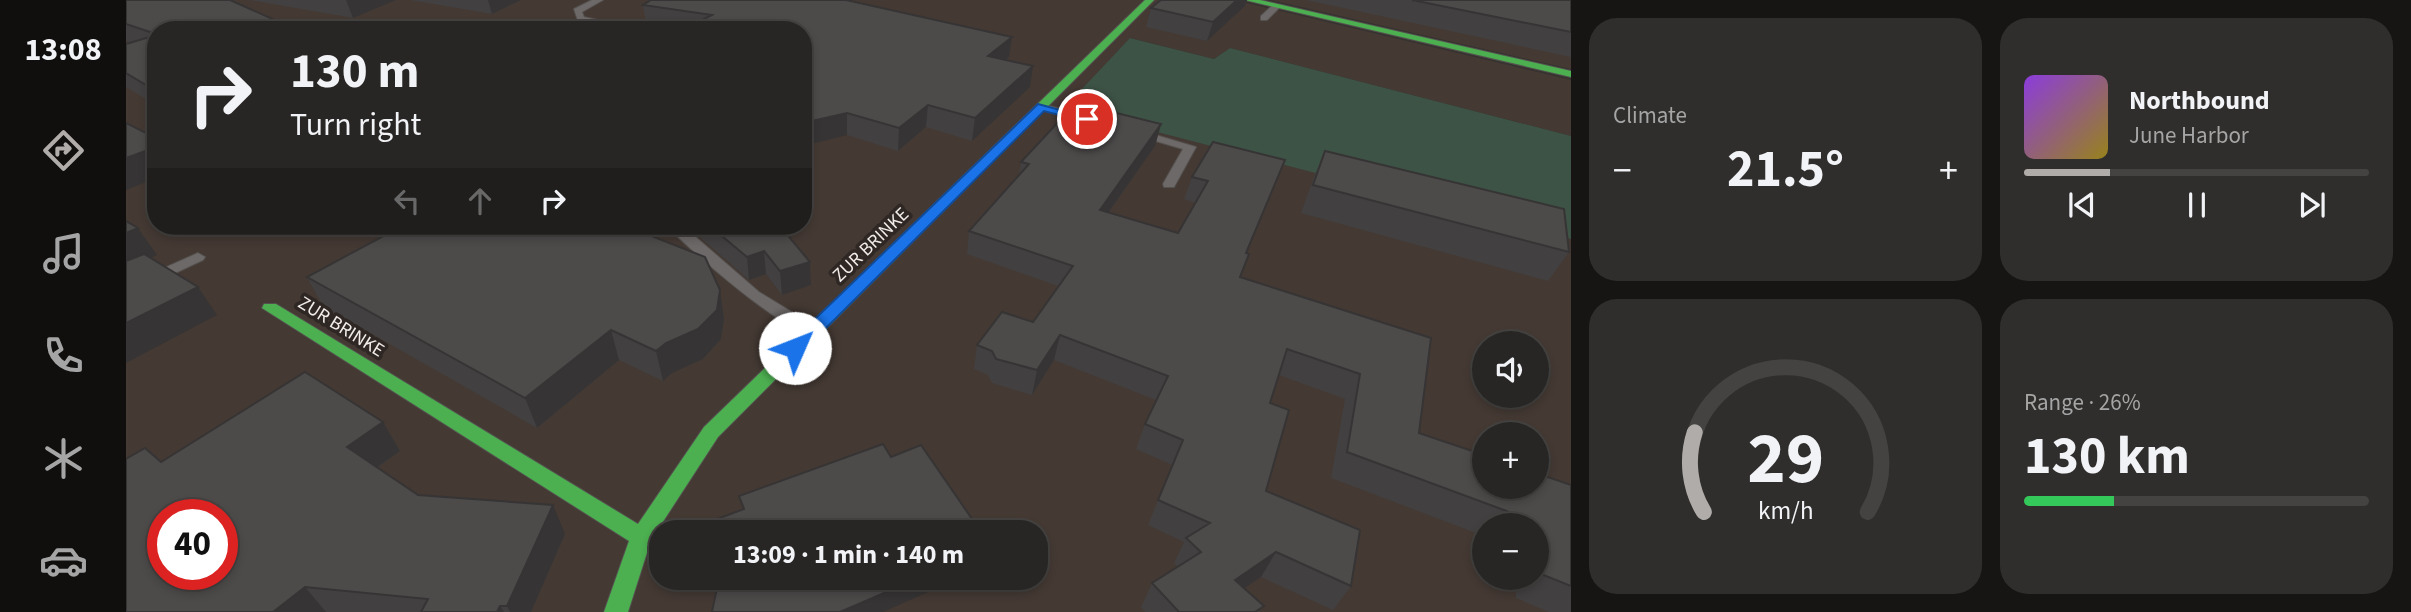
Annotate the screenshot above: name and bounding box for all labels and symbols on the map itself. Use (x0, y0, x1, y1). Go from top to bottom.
pin (1057, 89, 1117, 149)
street label: ZUR BRINKE (827, 202, 915, 288)
street label: ZUR BRINKE (293, 290, 389, 364)
position arrow (758, 311, 832, 385)
speed limit sign: 40 (147, 499, 238, 590)

